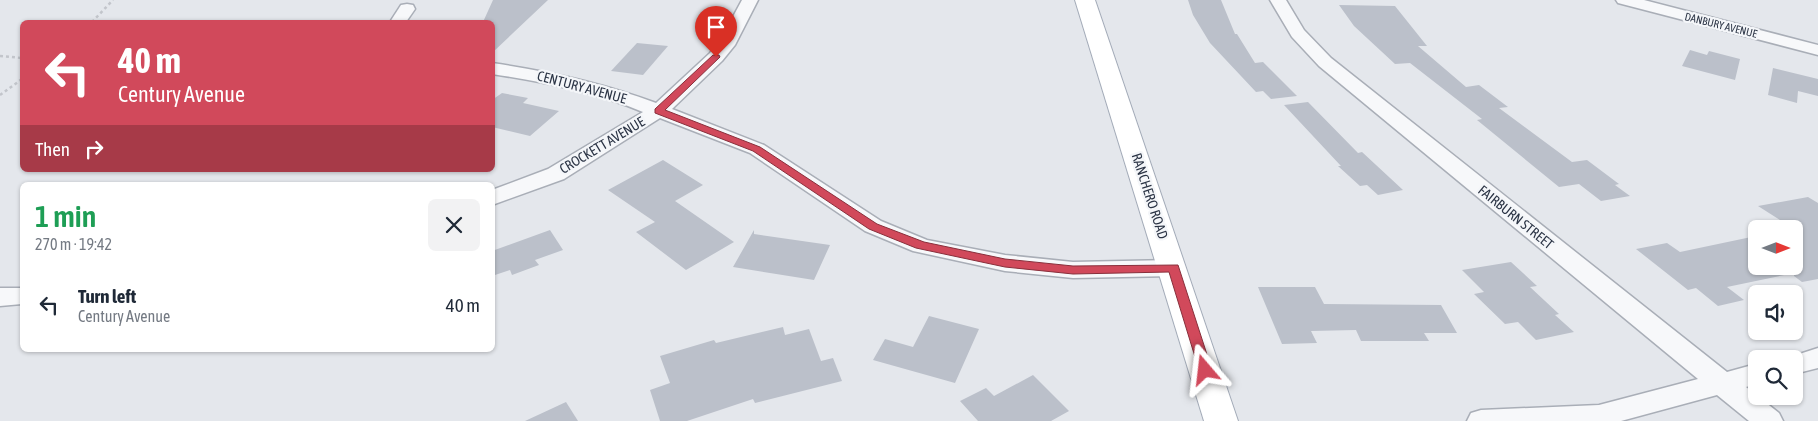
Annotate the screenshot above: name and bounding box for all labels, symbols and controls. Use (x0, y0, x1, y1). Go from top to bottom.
pin (695, 6, 737, 57)
street label: DANBURY AVENUE (1683, 10, 1759, 40)
icon: arrive (702, 13, 730, 41)
icon: left (35, 40, 100, 105)
text: 40 m (118, 40, 181, 80)
street label: CENTURY AVENUE (536, 67, 628, 107)
text: Century Avenue (118, 81, 245, 107)
street label: CROCKETT AVENUE (556, 113, 648, 177)
icon: right (80, 135, 108, 163)
text: Then (35, 138, 70, 160)
street label: RANCHERO ROAD (1129, 151, 1171, 241)
street label: FAIRBURN STREET (1475, 182, 1557, 252)
text: 1 min (35, 199, 96, 233)
button: close (428, 199, 480, 251)
north arrow (1748, 220, 1802, 275)
map controls (1748, 220, 1803, 405)
text: 270 m · 19:42 (35, 235, 112, 253)
text: Turn left (78, 285, 136, 307)
button: sound (1748, 285, 1803, 340)
icon: left (35, 291, 63, 319)
text: 40 m (446, 294, 480, 316)
text: Century Avenue (78, 307, 170, 325)
position arrow (1178, 343, 1230, 395)
button: search (1748, 350, 1803, 405)

